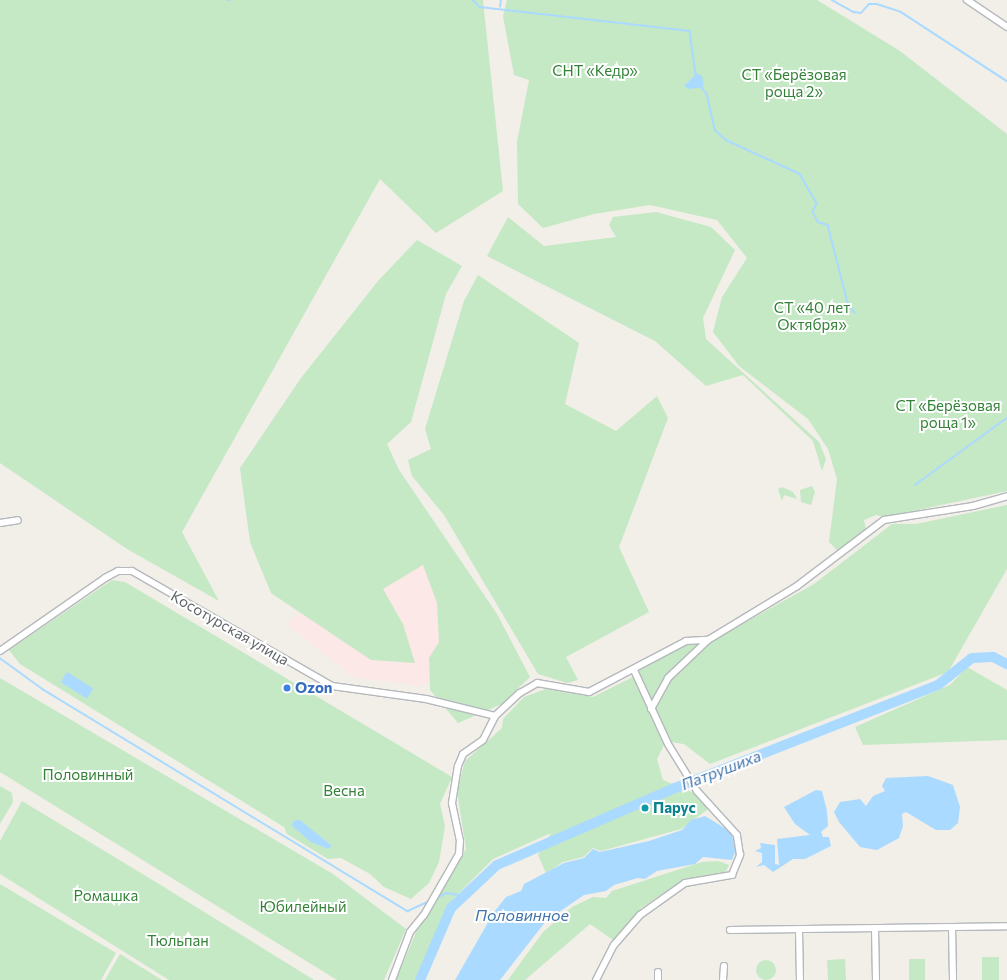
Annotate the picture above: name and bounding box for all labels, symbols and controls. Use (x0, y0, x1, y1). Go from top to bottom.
park label: СНТ «Кедр» (552, 62, 638, 80)
park label: СТ «Берёзовая роща 2» (741, 65, 847, 100)
park label: СТ «40 лет Октября» (774, 298, 850, 333)
park label: СТ «Берёзовая роща 1» (895, 396, 1001, 431)
street label: Косотурская улица (168, 587, 292, 669)
place label: Ozon (295, 679, 333, 697)
marker: Ozon (282, 683, 292, 693)
water label: Патрушиха (678, 746, 764, 794)
park label: Половинный (43, 766, 133, 784)
park label: Весна (323, 782, 365, 800)
place label: Парус (653, 799, 696, 817)
marker: Парус (640, 803, 650, 813)
park label: Ромашка (74, 887, 138, 905)
park label: Юбилейный (259, 898, 347, 916)
water label: Половинное (475, 905, 569, 925)
park label: Тюльпан (147, 932, 209, 950)

